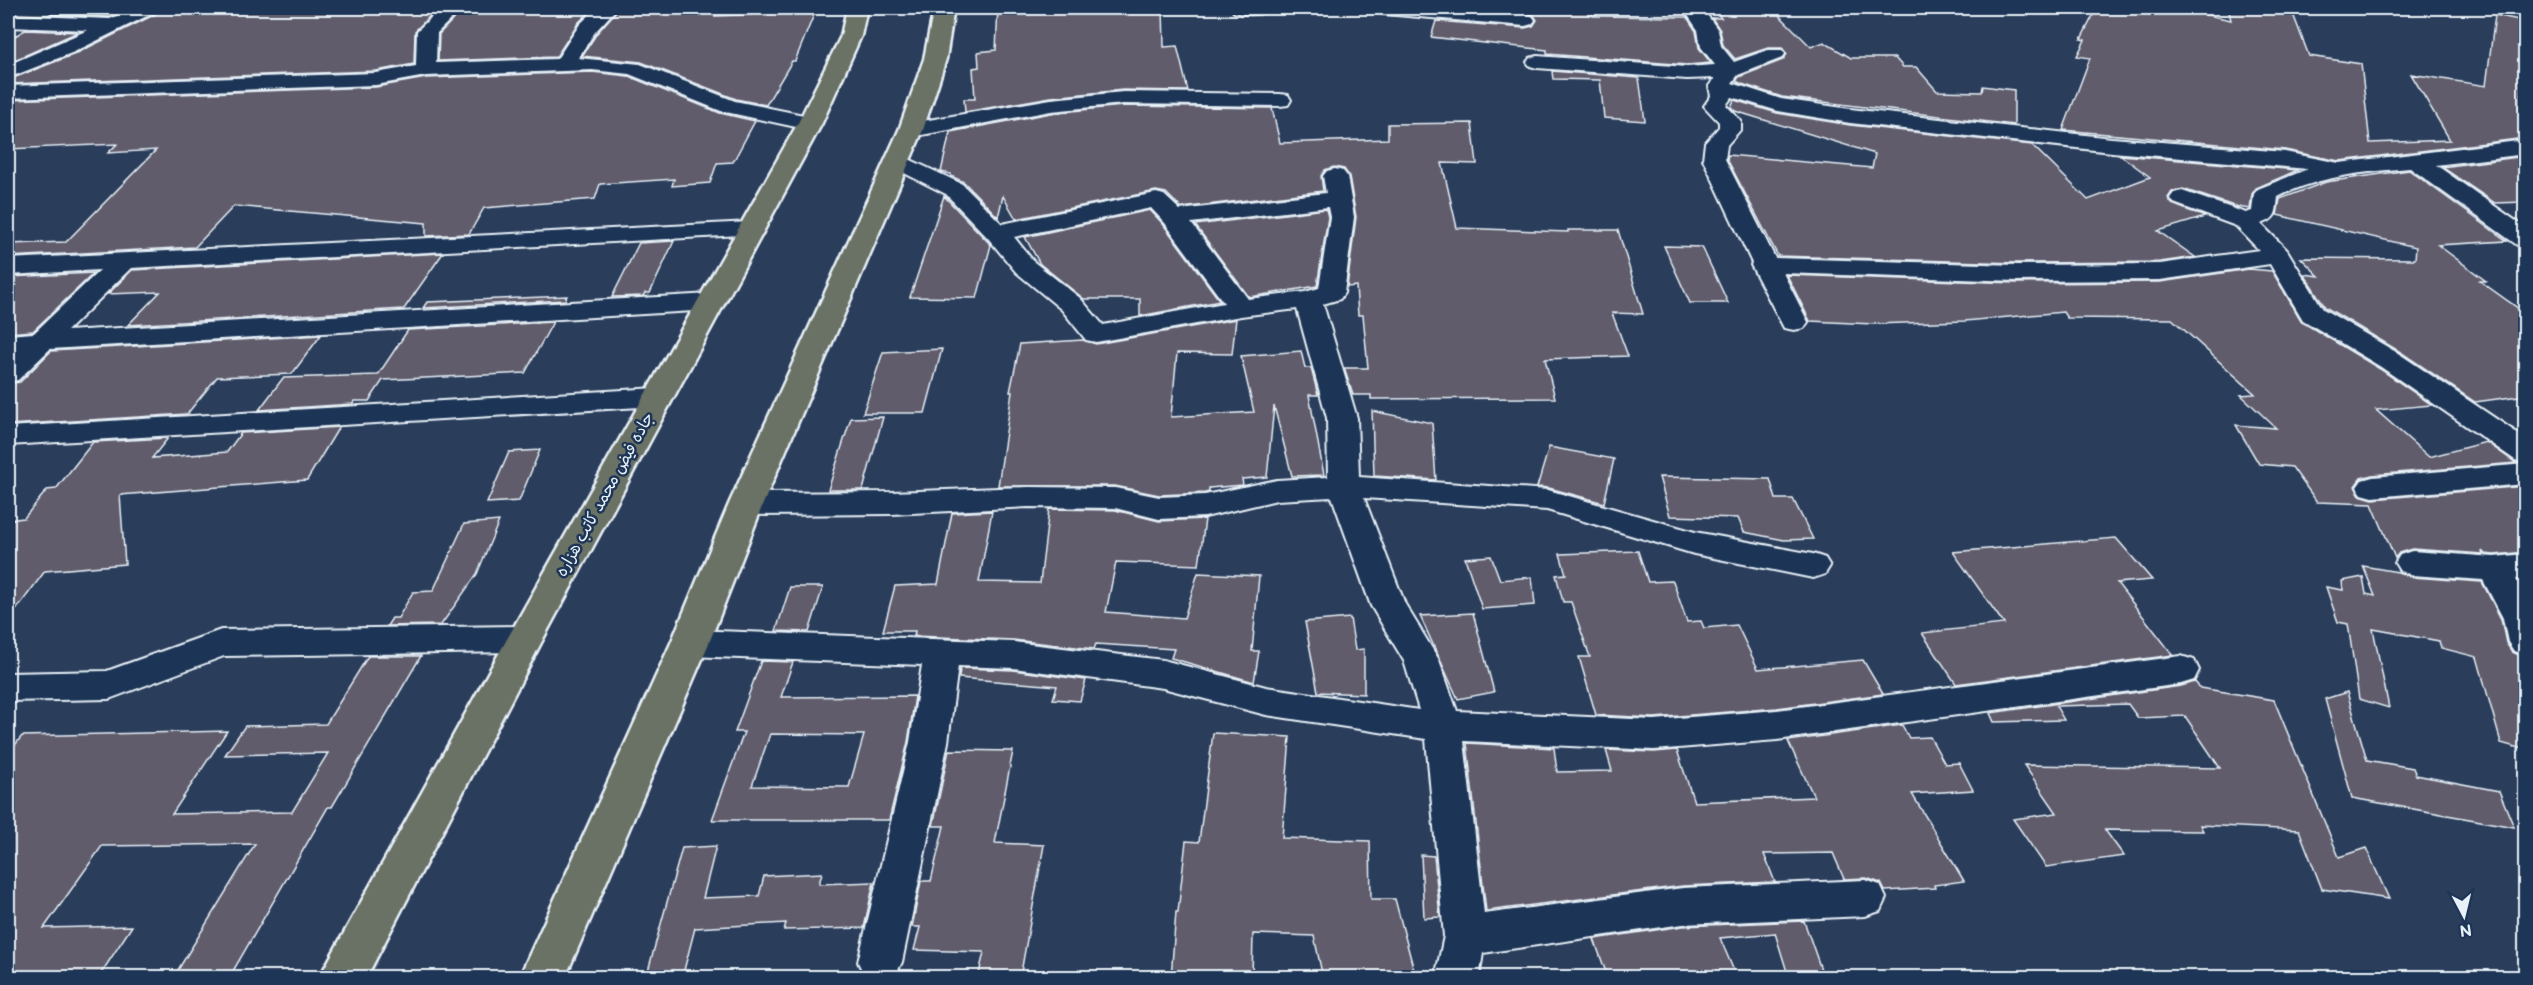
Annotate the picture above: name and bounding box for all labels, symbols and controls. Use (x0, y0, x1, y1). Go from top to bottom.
street label: جاده فیض محمد کاتب هزاره (552, 409, 658, 580)
north arrow (2434, 886, 2494, 946)
text: N (2459, 919, 2473, 940)

